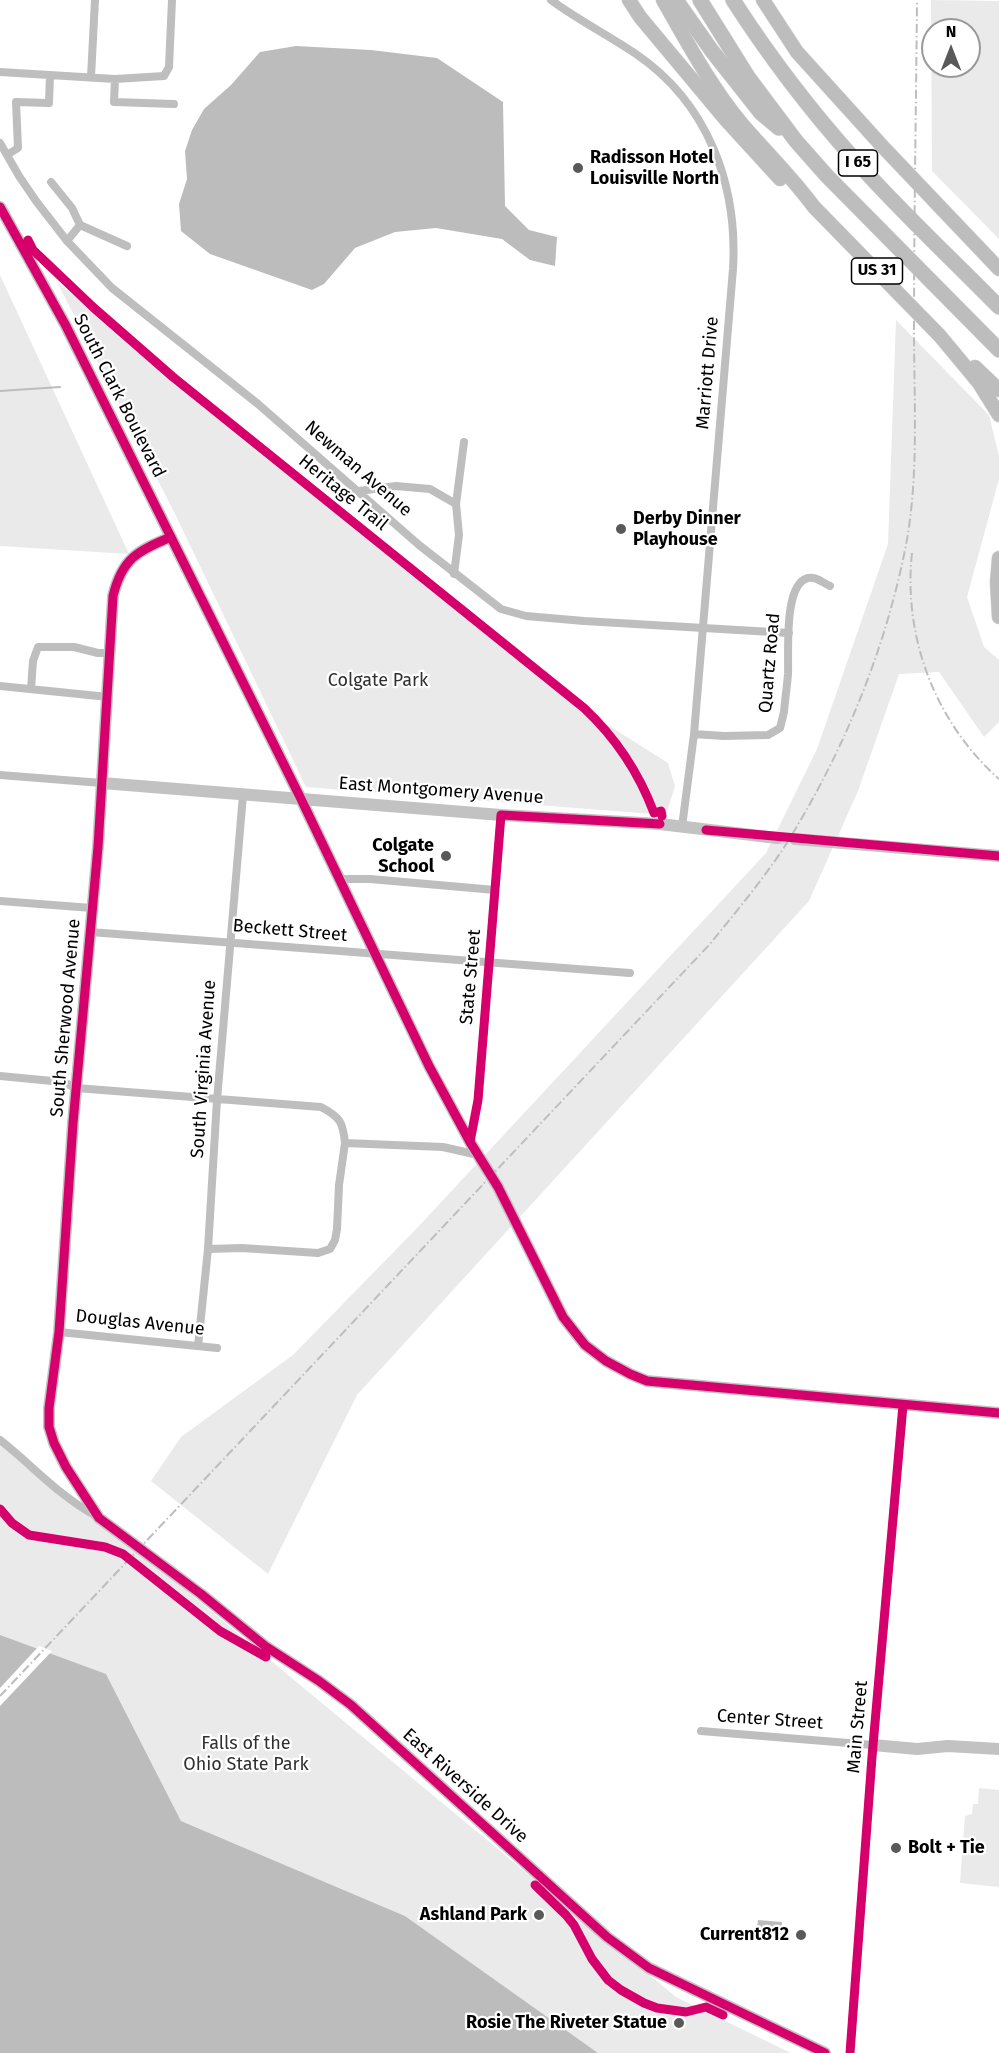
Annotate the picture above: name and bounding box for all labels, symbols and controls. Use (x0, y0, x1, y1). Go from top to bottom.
north arrow (921, 18, 981, 78)
text: N (946, 22, 956, 41)
place label: Radisson Hotel Louisville North (590, 147, 719, 190)
road number: I 65 (838, 150, 878, 176)
marker: Radisson Hotel Louisville North (571, 161, 585, 175)
road number: US 31 (852, 258, 902, 284)
street label: South Clark Boulevard (68, 311, 170, 481)
street label: Marriott Drive (692, 316, 724, 430)
street label: Newman Avenue (300, 416, 416, 522)
street label: Heritage Trail (294, 450, 392, 536)
place label: Derby Dinner Playhouse (633, 508, 741, 550)
marker: Derby Dinner Playhouse (614, 522, 628, 536)
street label: Quartz Road (755, 612, 785, 714)
park label: Colgate Park (328, 670, 428, 692)
street label: East Montgomery Avenue (338, 773, 544, 809)
place label: Colgate School (372, 835, 434, 878)
marker: Colgate School (439, 849, 453, 863)
street label: Beckett Street (232, 915, 348, 947)
street label: South Sherwood Avenue (47, 918, 85, 1118)
street label: State Street (456, 928, 486, 1026)
street label: South Virginia Avenue (187, 979, 221, 1159)
street label: Douglas Avenue (74, 1305, 206, 1341)
street label: Main Street (843, 1680, 873, 1774)
street label: Center Street (716, 1706, 824, 1734)
street label: East Riverside Drive (398, 1724, 532, 1848)
park label: Falls of the Ohio State Park (183, 1733, 309, 1776)
place label: Bolt + Tie (908, 1837, 985, 1859)
marker: Bolt + Tie (889, 1841, 903, 1855)
place label: Ashland Park (420, 1904, 527, 1926)
marker: Ashland Park (532, 1908, 546, 1922)
place label: Current812 (700, 1924, 789, 1946)
marker: Current812 (794, 1928, 808, 1942)
place label: Rosie The Riveter Statue (466, 2012, 667, 2034)
marker: Rosie The Riveter Statue (672, 2016, 686, 2030)

